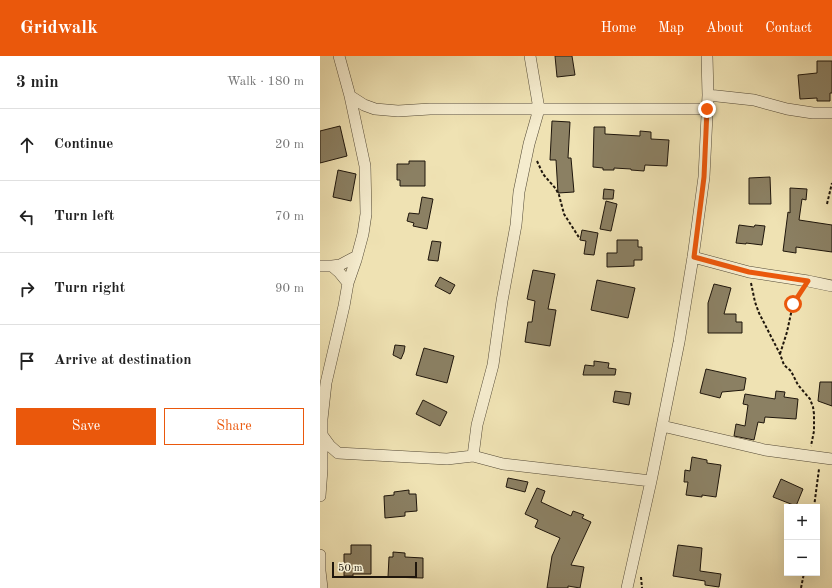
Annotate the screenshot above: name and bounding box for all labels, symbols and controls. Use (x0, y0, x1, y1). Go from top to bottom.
text: Gridwalk (20, 19, 98, 38)
text: Home (601, 21, 636, 35)
text: Map (658, 21, 684, 35)
text: About (706, 21, 743, 35)
text: Contact (765, 21, 812, 35)
text: 3 min (16, 74, 59, 91)
text: Walk · 180 m (227, 75, 304, 88)
route end (698, 100, 716, 118)
icon: ahead (16, 134, 38, 156)
text: Continue (54, 137, 113, 152)
text: 20 m (275, 138, 304, 151)
icon: left (16, 206, 38, 228)
text: Turn left (54, 209, 114, 224)
text: 70 m (275, 210, 304, 223)
icon: right (16, 278, 38, 300)
text: Turn right (54, 281, 125, 296)
text: 90 m (275, 282, 304, 295)
route start (784, 295, 802, 313)
icon: arrive (16, 350, 38, 372)
text: Arrive at destination (54, 353, 192, 368)
button: Save (16, 408, 156, 445)
button: Share (164, 408, 304, 445)
map controls (784, 504, 820, 576)
button: + (784, 504, 820, 540)
button: − (784, 540, 820, 576)
scale bar (332, 560, 417, 579)
text: 50 m (338, 563, 363, 574)

